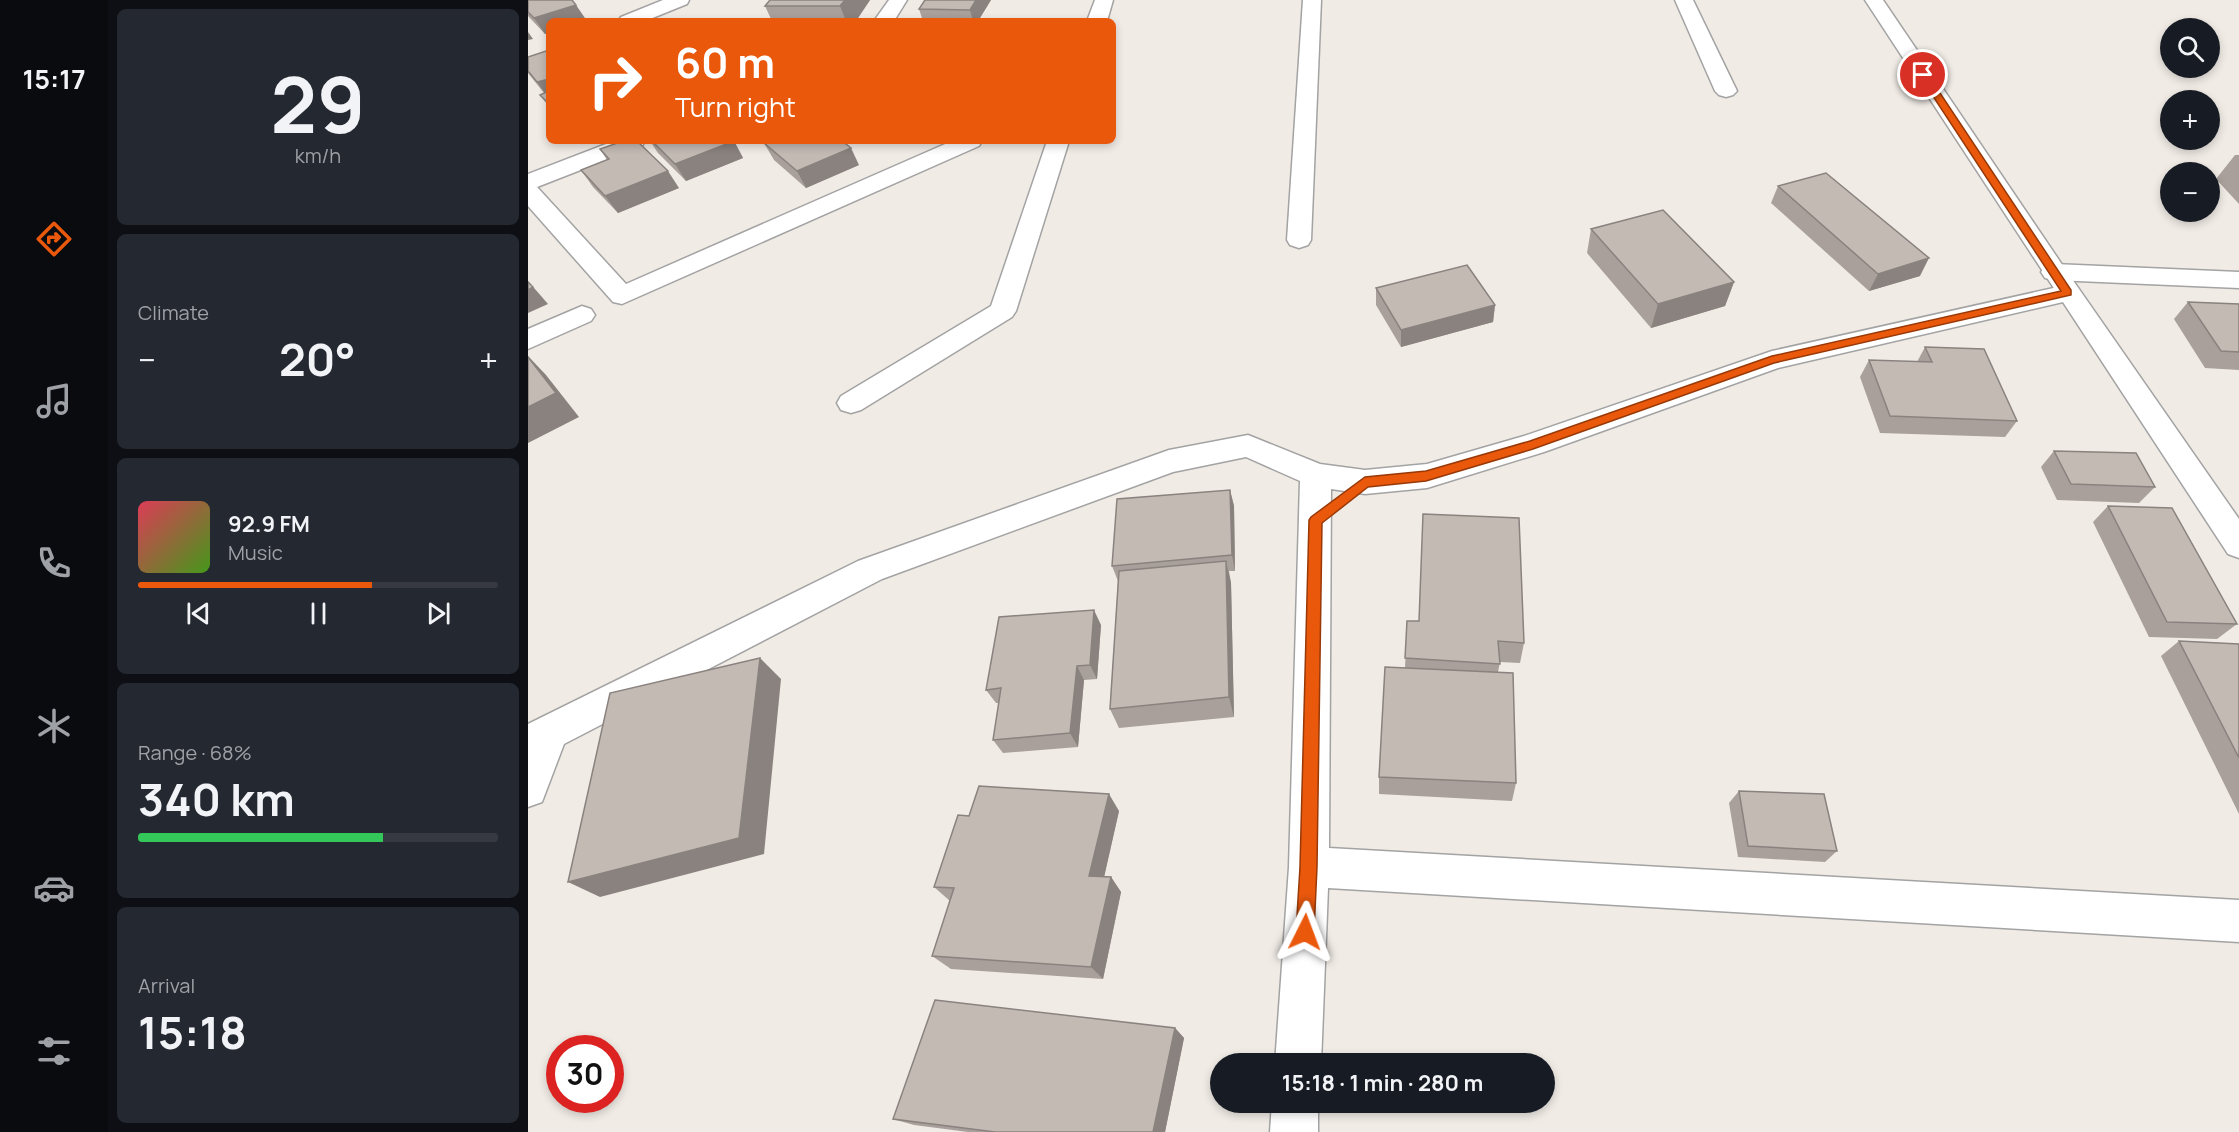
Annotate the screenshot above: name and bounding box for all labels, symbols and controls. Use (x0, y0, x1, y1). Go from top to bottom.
map controls (2160, 18, 2220, 222)
button: search (2160, 18, 2220, 78)
text: 60 m (675, 33, 775, 91)
icon: right (576, 42, 654, 120)
pin (1897, 49, 1948, 100)
text: 29 (271, 50, 365, 156)
icon: arrive (1906, 58, 1939, 91)
text: 15:17 (22, 60, 86, 97)
text: Turn right (675, 88, 796, 125)
button: + (2160, 90, 2220, 150)
text: km/h (295, 142, 341, 169)
button: − (2160, 162, 2220, 222)
icon: directions (33, 218, 75, 260)
text: Climate (138, 299, 209, 326)
text: 20° (279, 328, 356, 390)
text: − (138, 337, 156, 382)
text: + (479, 337, 498, 382)
icon: music (33, 380, 75, 422)
text: 92.9 FM (228, 509, 310, 539)
text: Music (228, 539, 283, 566)
icon: phone (33, 542, 75, 584)
icon: previous (182, 597, 215, 630)
icon: pause (302, 597, 335, 630)
icon: next (422, 597, 455, 630)
icon: climate (33, 705, 75, 747)
text: Range · 68% (138, 739, 252, 766)
text: 340 km (138, 768, 295, 830)
icon: car (33, 867, 75, 909)
position arrow (1273, 900, 1337, 964)
text: Arrival (138, 972, 195, 999)
text: 15:18 (138, 1001, 247, 1063)
icon: filters (33, 1030, 75, 1072)
speed limit sign: 30 (546, 1035, 624, 1113)
text: 15:18 · 1 min · 280 m (1282, 1068, 1483, 1098)

